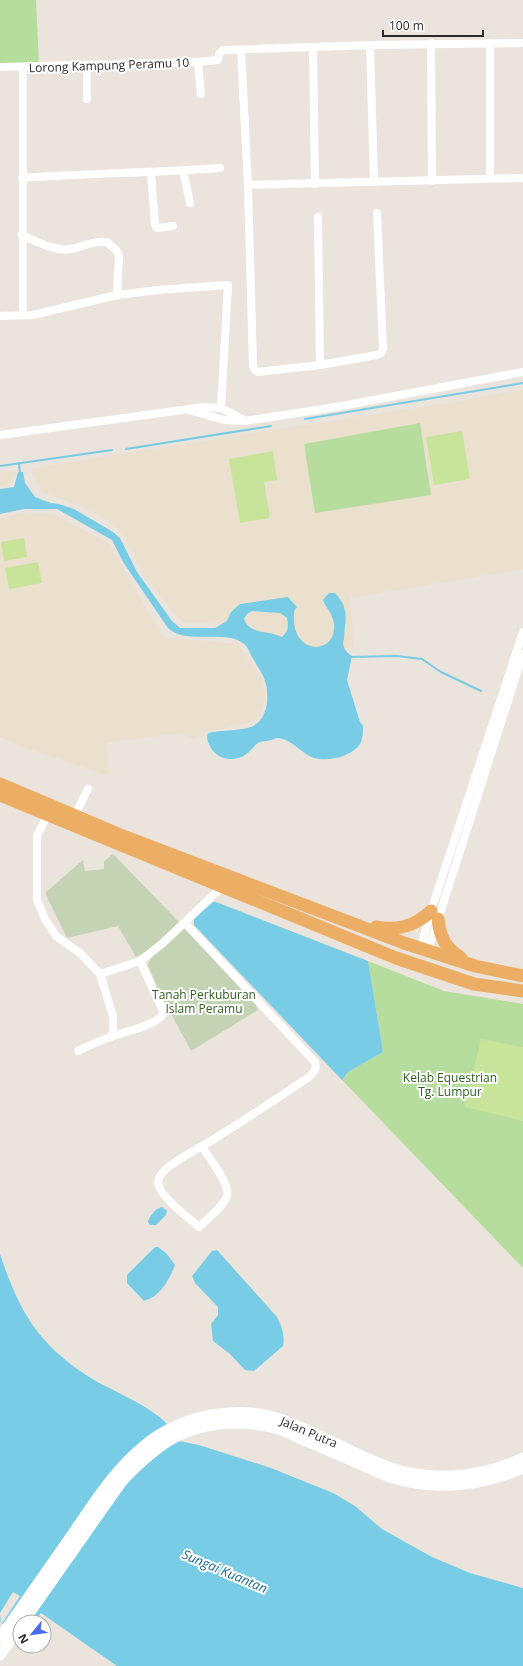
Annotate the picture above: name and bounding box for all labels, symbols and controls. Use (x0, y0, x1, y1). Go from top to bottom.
scale bar (383, 12, 483, 38)
text: 100 m (389, 17, 424, 34)
street label: Lorong Kampung Peramu 10 (29, 54, 190, 76)
park label: Tanah Perkuburan Islam Peramu (152, 986, 256, 1017)
park label: Kelab Equestrian Tg. Lumpur (403, 1069, 497, 1100)
street label: Jalan Putra (277, 1412, 340, 1452)
water label: Sungai Kuantan (180, 1545, 270, 1597)
north arrow (12, 1614, 52, 1654)
text: N (14, 1632, 32, 1647)

